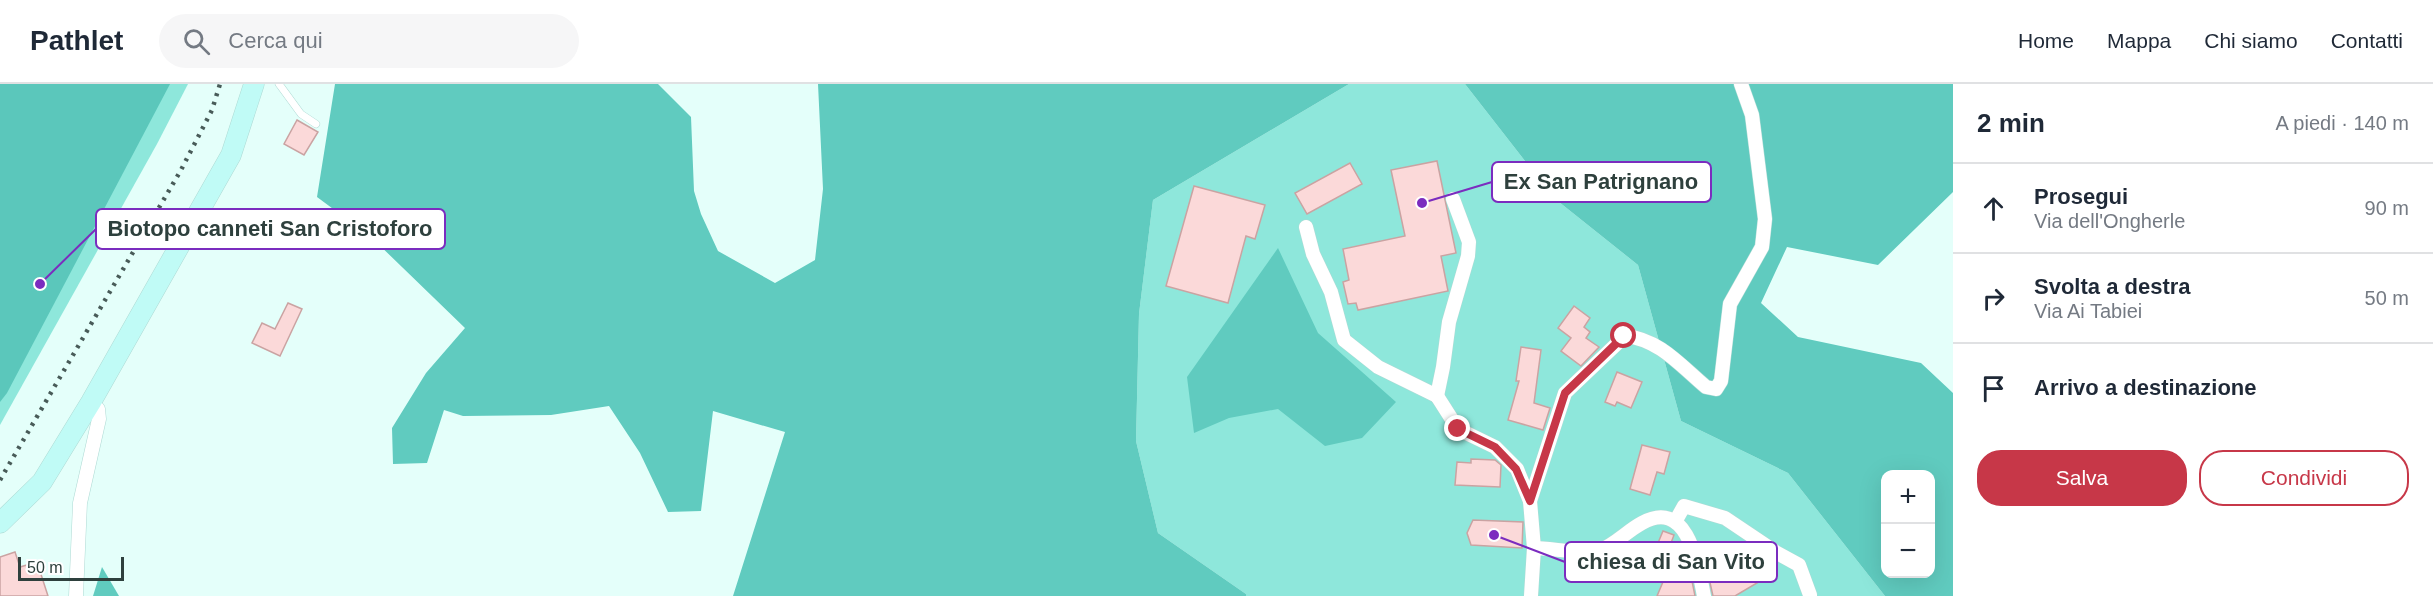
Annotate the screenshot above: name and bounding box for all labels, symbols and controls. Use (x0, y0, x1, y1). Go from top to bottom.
search box (159, 14, 579, 68)
text: Pathlet (30, 25, 123, 56)
icon: search (180, 25, 213, 58)
text: Cerca qui (228, 28, 323, 53)
text: Home (2018, 29, 2074, 52)
text: Mappa (2107, 29, 2171, 52)
text: Chi siamo (2204, 29, 2298, 52)
text: Contatti (2331, 29, 2403, 52)
text: 2 min (1977, 108, 2045, 138)
text: A piedi · 140 m (2276, 112, 2409, 134)
callout: Ex San Patrignano (1492, 162, 1711, 202)
text: Ex San Patrignano (1504, 169, 1698, 194)
text: Prosegui (2034, 184, 2128, 209)
icon: ahead (1977, 192, 2010, 225)
text: 90 m (2365, 197, 2409, 219)
callout: Biotopo canneti San Cristoforo (96, 209, 445, 249)
text: Via dell'Ongherle (2034, 210, 2185, 232)
text: Biotopo canneti San Cristoforo (107, 216, 433, 241)
text: Svolta a destra (2034, 274, 2191, 299)
icon: right (1977, 282, 2010, 315)
text: 50 m (2365, 287, 2409, 309)
text: Via Ai Tabiei (2034, 300, 2142, 322)
route start (1610, 322, 1636, 348)
icon: arrive (1977, 372, 2010, 405)
text: Arrivo a destinazione (2034, 375, 2257, 400)
route end (1444, 415, 1470, 441)
button: Salva (1977, 450, 2187, 506)
button: Condividi (2199, 450, 2409, 506)
map controls (1881, 470, 1935, 578)
button: + (1881, 470, 1935, 524)
button: − (1881, 524, 1935, 578)
callout: chiesa di San Vito (1565, 542, 1777, 582)
text: chiesa di San Vito (1577, 549, 1765, 574)
scale bar (18, 554, 124, 582)
text: 50 m (27, 559, 63, 576)

